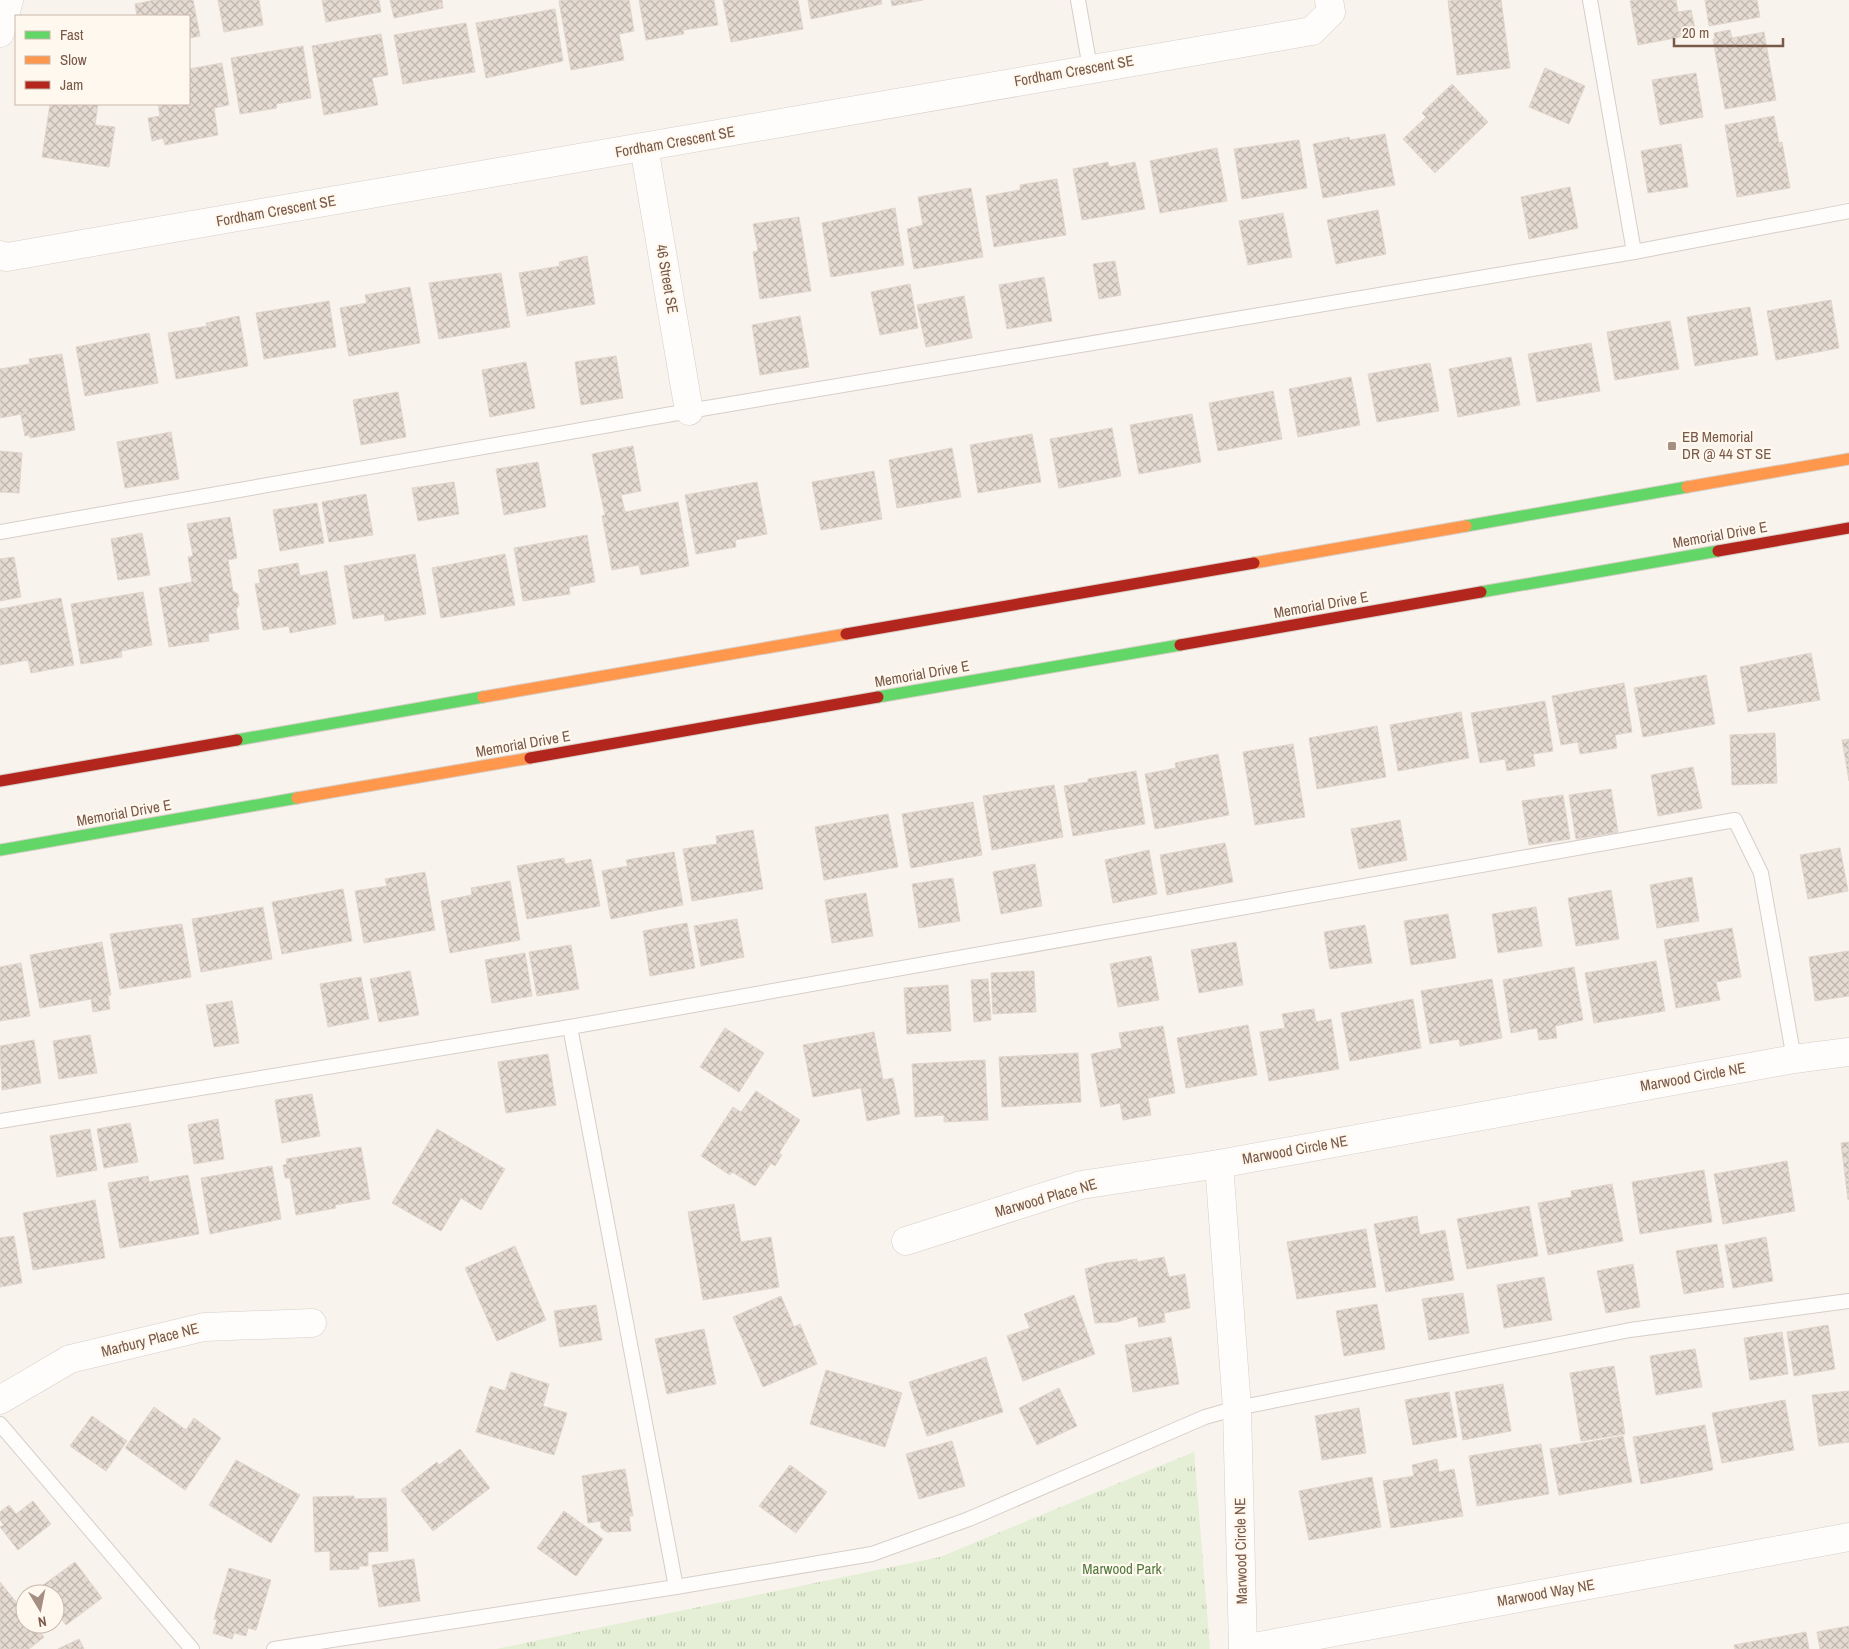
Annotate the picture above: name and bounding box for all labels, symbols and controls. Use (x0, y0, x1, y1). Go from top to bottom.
legend (15, 15, 190, 105)
scale bar (1674, 15, 1783, 47)
text: 20 m (1682, 22, 1709, 43)
text: Fast (60, 24, 84, 45)
text: Slow (60, 49, 87, 70)
street label: Fordham Crescent SE (1012, 50, 1135, 91)
text: Jam (60, 74, 83, 95)
street label: Fordham Crescent SE (613, 121, 736, 162)
street label: Fordham Crescent SE (214, 190, 337, 231)
street label: 46 Street SE (651, 243, 684, 315)
place label: EB Memorial DR @ 44 ST SE (1682, 426, 1772, 464)
marker: EB Memorial DR @ 44 ST SE (1666, 440, 1678, 452)
street label: Memorial Drive E (1671, 516, 1769, 553)
street label: Memorial Drive E (1272, 586, 1370, 623)
street label: Memorial Drive E (873, 655, 971, 692)
street label: Memorial Drive E (474, 725, 572, 762)
street label: Memorial Drive E (75, 794, 173, 831)
street label: Marwood Circle NE (1639, 1057, 1747, 1096)
street label: Marwood Circle NE (1241, 1130, 1349, 1169)
street label: Marwood Place NE (992, 1173, 1099, 1222)
street label: Marbury Place NE (99, 1317, 201, 1362)
street label: Marwood Circle NE (1229, 1498, 1252, 1604)
park label: Marwood Park (1082, 1558, 1162, 1579)
street label: Marwood Way NE (1496, 1574, 1596, 1611)
north arrow (15, 1584, 65, 1634)
text: N (37, 1612, 48, 1631)

